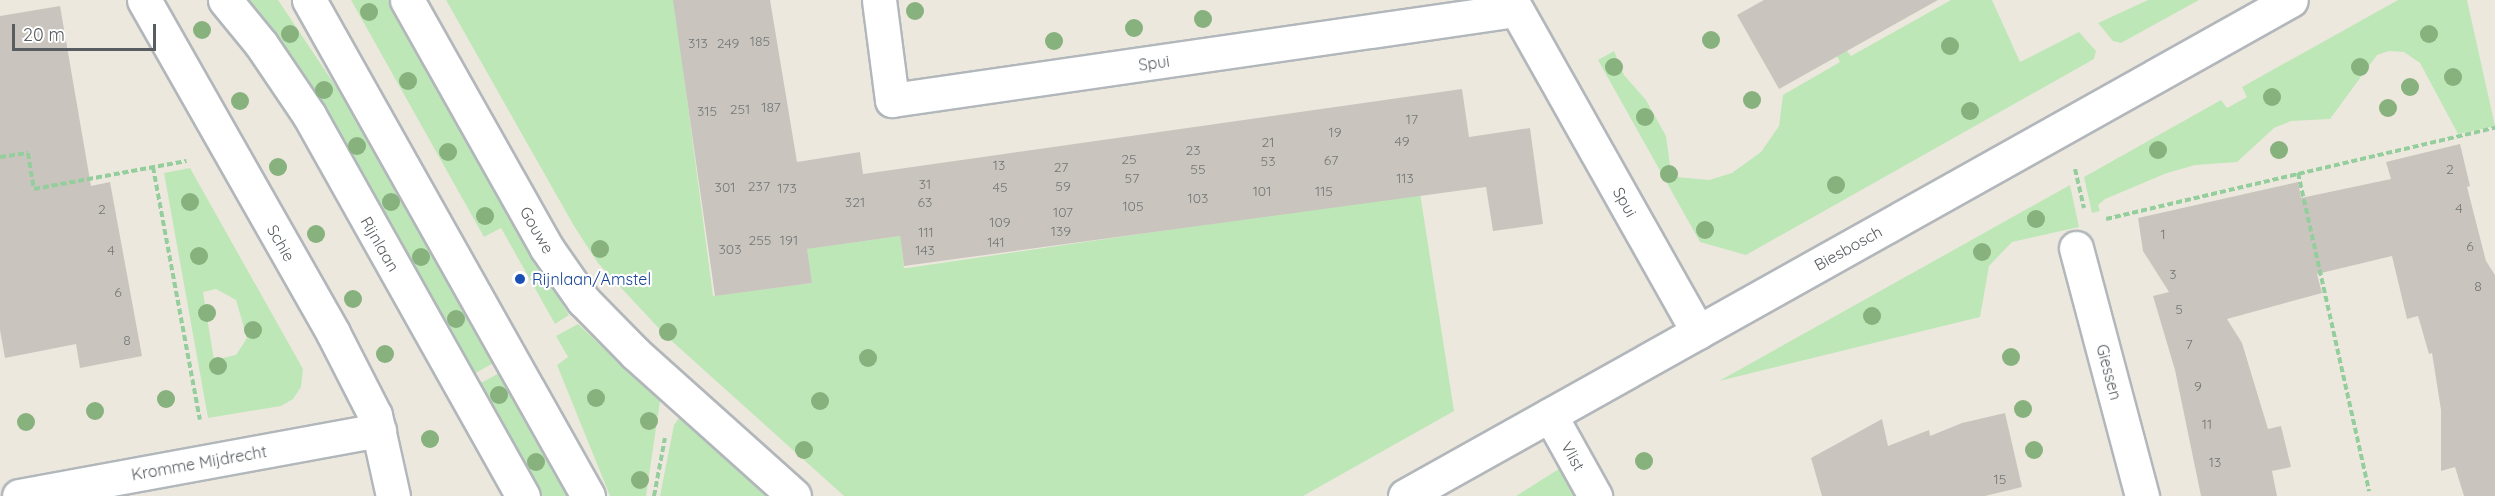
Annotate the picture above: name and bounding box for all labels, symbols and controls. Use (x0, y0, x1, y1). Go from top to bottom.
scale bar (15, 12, 159, 50)
text: 20 m (23, 23, 65, 46)
house number: 185 (750, 33, 770, 49)
house number: 313 (688, 35, 708, 51)
house number: 249 (717, 35, 739, 51)
street label: Spui (1137, 51, 1171, 75)
house number: 187 (761, 99, 781, 115)
house number: 251 (730, 101, 750, 117)
house number: 315 (697, 103, 717, 119)
house number: 17 (1406, 111, 1418, 127)
house number: 19 (1329, 124, 1341, 140)
house number: 49 (1395, 133, 1409, 149)
house number: 21 (1262, 134, 1274, 150)
house number: 23 (1185, 142, 1201, 158)
house number: 25 (1121, 151, 1137, 167)
house number: 67 (1324, 152, 1338, 168)
house number: 53 (1261, 153, 1275, 169)
house number: 13 (993, 157, 1005, 173)
house number: 27 (1054, 159, 1068, 175)
house number: 55 (1190, 161, 1206, 177)
house number: 2 (2446, 161, 2454, 177)
house number: 57 (1125, 170, 1139, 186)
house number: 113 (1396, 170, 1414, 186)
house number: 31 (919, 176, 931, 192)
house number: 237 (748, 178, 770, 194)
house number: 59 (1055, 178, 1071, 194)
house number: 301 (715, 179, 735, 195)
house number: 45 (992, 179, 1008, 195)
house number: 173 (777, 180, 797, 196)
house number: 101 (1253, 183, 1271, 199)
house number: 115 (1315, 183, 1333, 199)
street label: Spui (1609, 184, 1641, 220)
house number: 103 (1188, 190, 1208, 206)
house number: 321 (845, 194, 865, 210)
house number: 63 (918, 194, 932, 210)
house number: 105 (1122, 198, 1144, 214)
house number: 4 (2455, 200, 2463, 216)
house number: 2 (98, 201, 106, 217)
street label: Gouwe (516, 203, 558, 257)
house number: 107 (1053, 204, 1073, 220)
street label: Rijnlaan (357, 213, 403, 275)
house number: 109 (989, 214, 1011, 230)
street label: Schie (263, 221, 299, 265)
street label: Biesbosch (1811, 222, 1885, 274)
house number: 139 (1051, 223, 1071, 239)
house number: 111 (918, 224, 934, 240)
house number: 1 (2160, 226, 2166, 242)
house number: 255 (748, 232, 772, 248)
house number: 191 (780, 232, 798, 248)
house number: 141 (987, 234, 1005, 250)
house number: 6 (2466, 238, 2474, 254)
house number: 303 (718, 241, 742, 257)
house number: 4 (107, 242, 115, 258)
house number: 143 (915, 242, 935, 258)
house number: 3 (2169, 266, 2177, 282)
place label: Rijnlaan/Amstel (532, 269, 651, 289)
marker: Rijnlaan/Amstel (513, 272, 527, 286)
house number: 8 (2474, 278, 2482, 294)
house number: 6 (114, 284, 122, 300)
house number: 5 (2175, 301, 2183, 317)
house number: 8 (123, 332, 131, 348)
house number: 7 (2185, 336, 2193, 352)
street label: Giessen (2092, 342, 2126, 402)
house number: 9 (2194, 378, 2202, 394)
house number: 11 (2202, 416, 2212, 432)
street label: Vlist (1557, 438, 1589, 474)
street label: Kromme Mijdrecht (130, 442, 268, 484)
house number: 13 (2209, 454, 2221, 470)
house number: 15 (1994, 471, 2006, 487)

